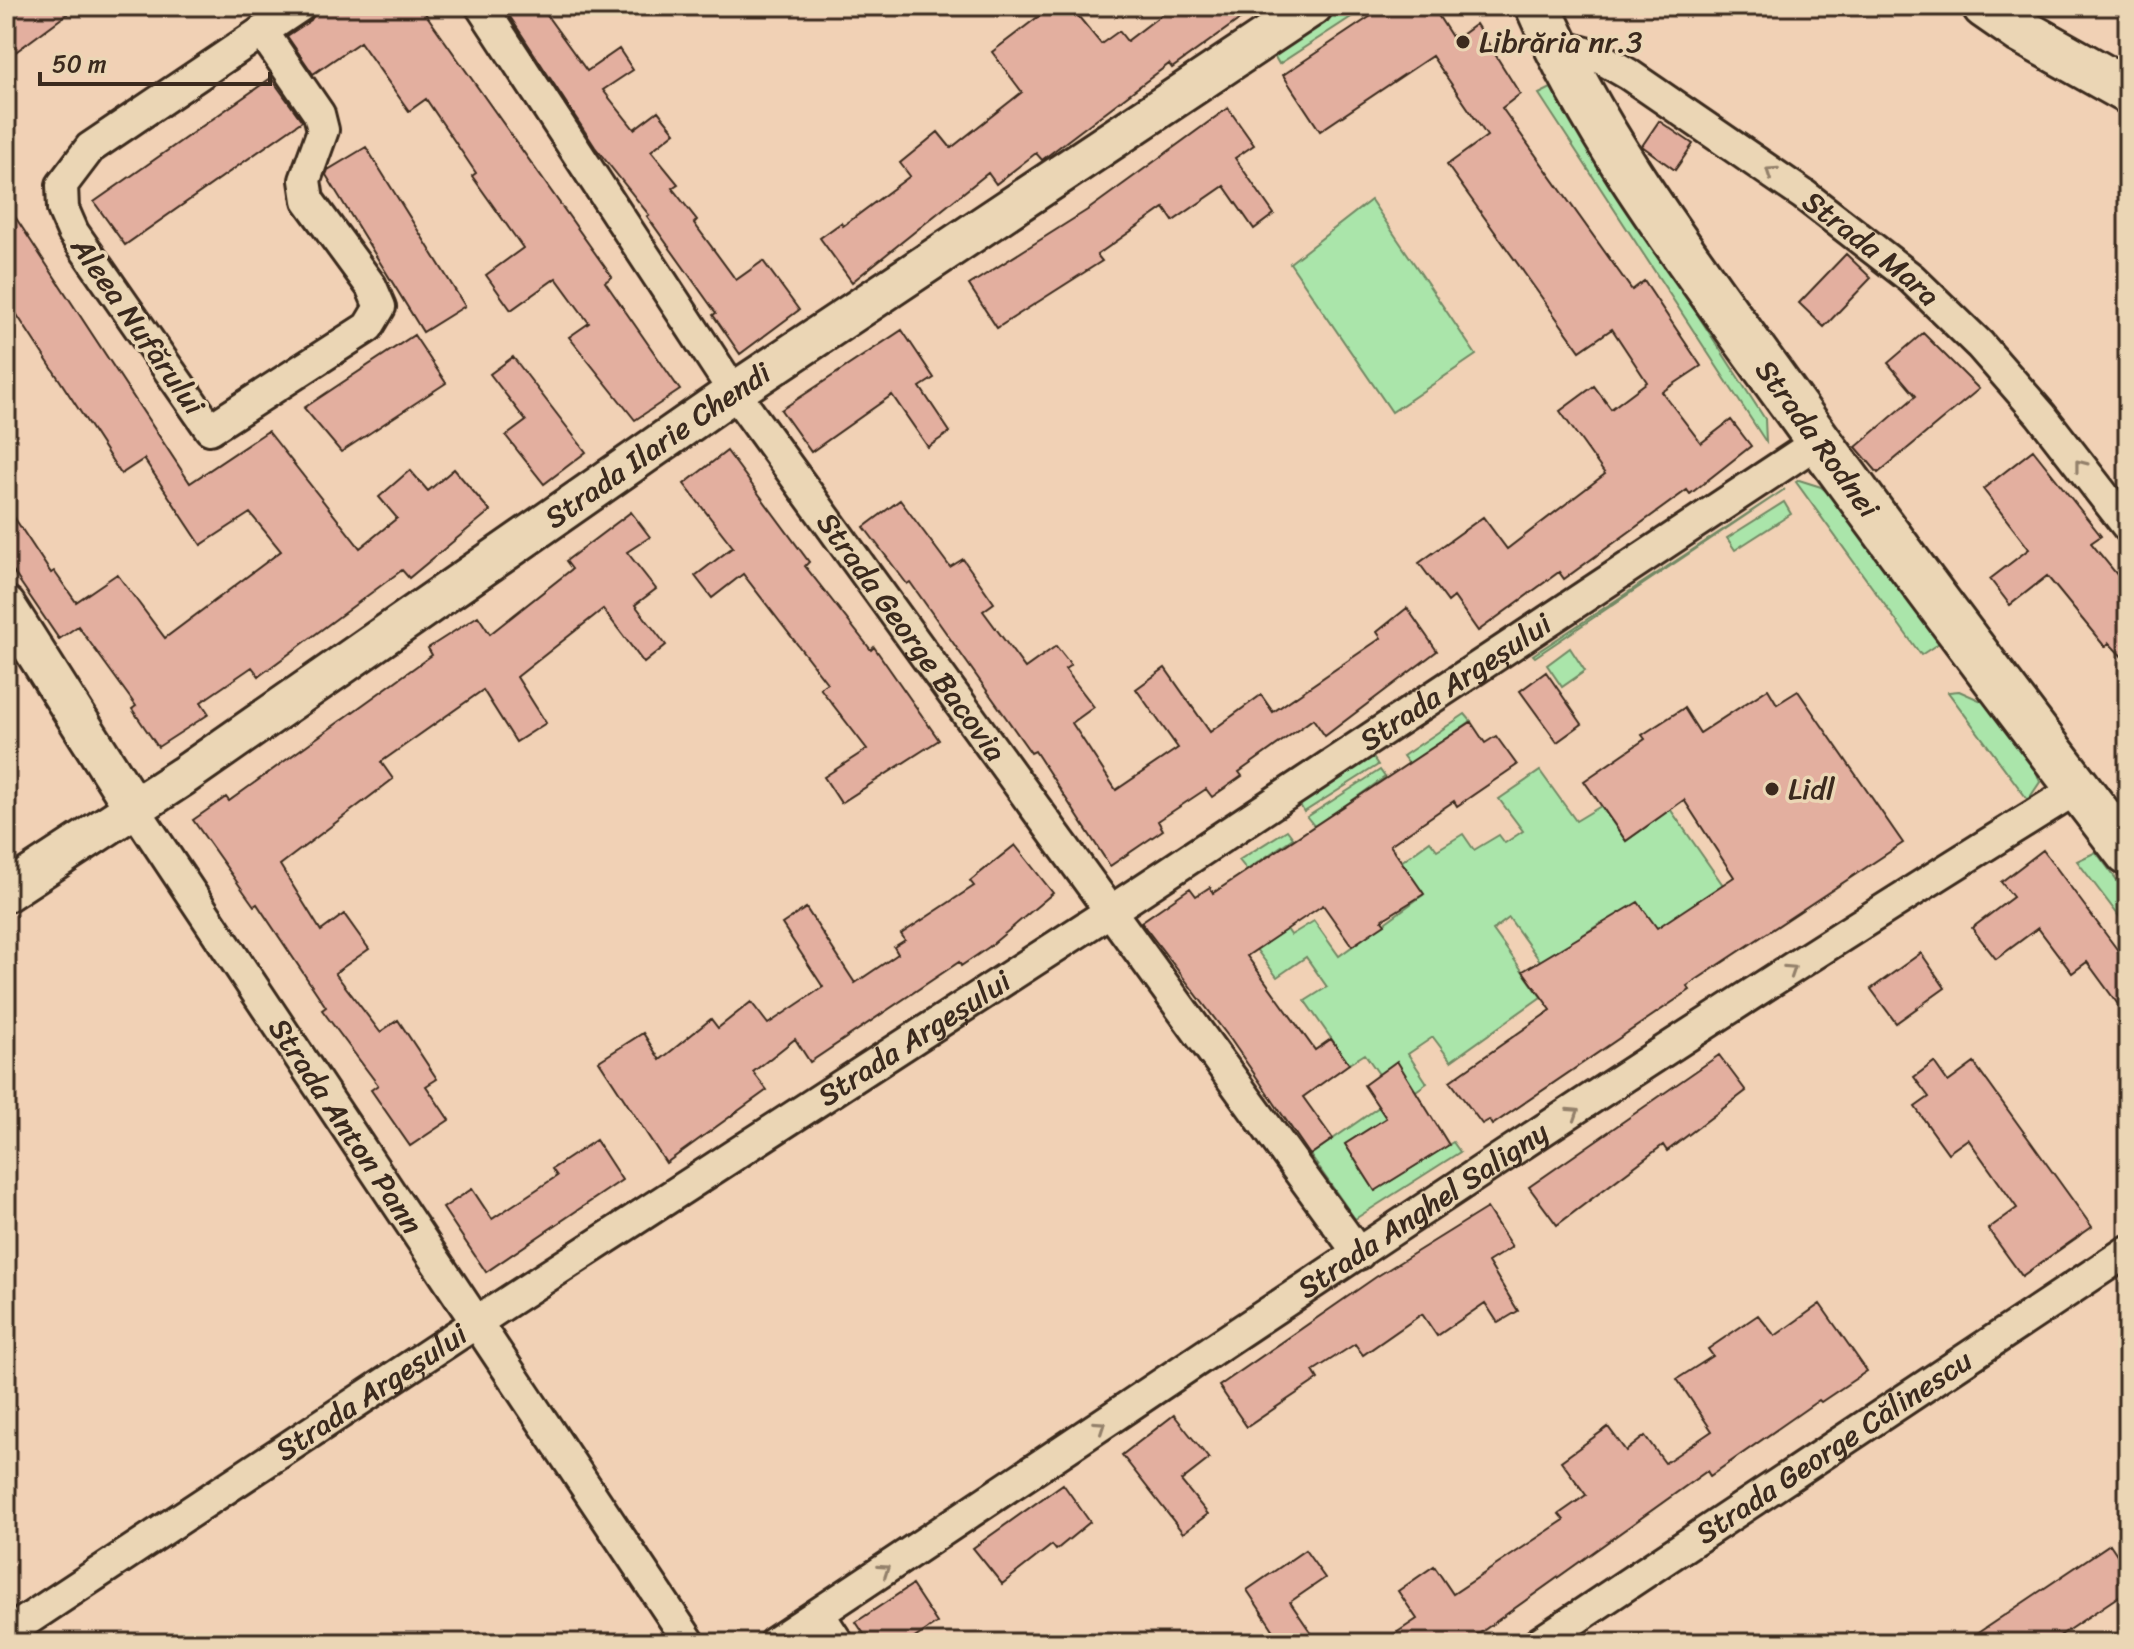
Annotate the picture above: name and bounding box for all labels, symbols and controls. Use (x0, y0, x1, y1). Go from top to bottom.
place label: Librăria nr.3 (1479, 15, 1642, 69)
marker: Librăria nr.3 (1454, 33, 1472, 51)
scale bar (40, 36, 270, 86)
text: 50 m (52, 43, 107, 85)
one-way arrow (1766, 167, 1780, 182)
street label: Strada Mara (1790, 176, 1953, 320)
street label: Aleea Nufărului (56, 224, 221, 428)
street label: Strada Ilarie Chendi (533, 346, 784, 543)
street label: Strada Rodnei (1741, 347, 1895, 531)
one-way arrow (2075, 460, 2090, 474)
street label: Strada George Bacovia (802, 500, 1021, 774)
street label: Strada Argeșului (1348, 598, 1564, 766)
place label: Lidl (1788, 762, 1836, 816)
marker: Lidl (1763, 780, 1781, 798)
street label: Strada Argeșului (806, 955, 1023, 1122)
one-way arrow (1783, 965, 1797, 980)
street label: Strada Anton Pann (254, 1006, 438, 1246)
street label: Strada Anghel Saligny (1286, 1106, 1560, 1314)
one-way arrow (1565, 1108, 1580, 1123)
street label: Strada Argeșului (264, 1308, 480, 1476)
street label: Strada George Călinescu (1684, 1335, 1984, 1559)
one-way arrow (1091, 1421, 1106, 1436)
one-way arrow (875, 1565, 889, 1580)

